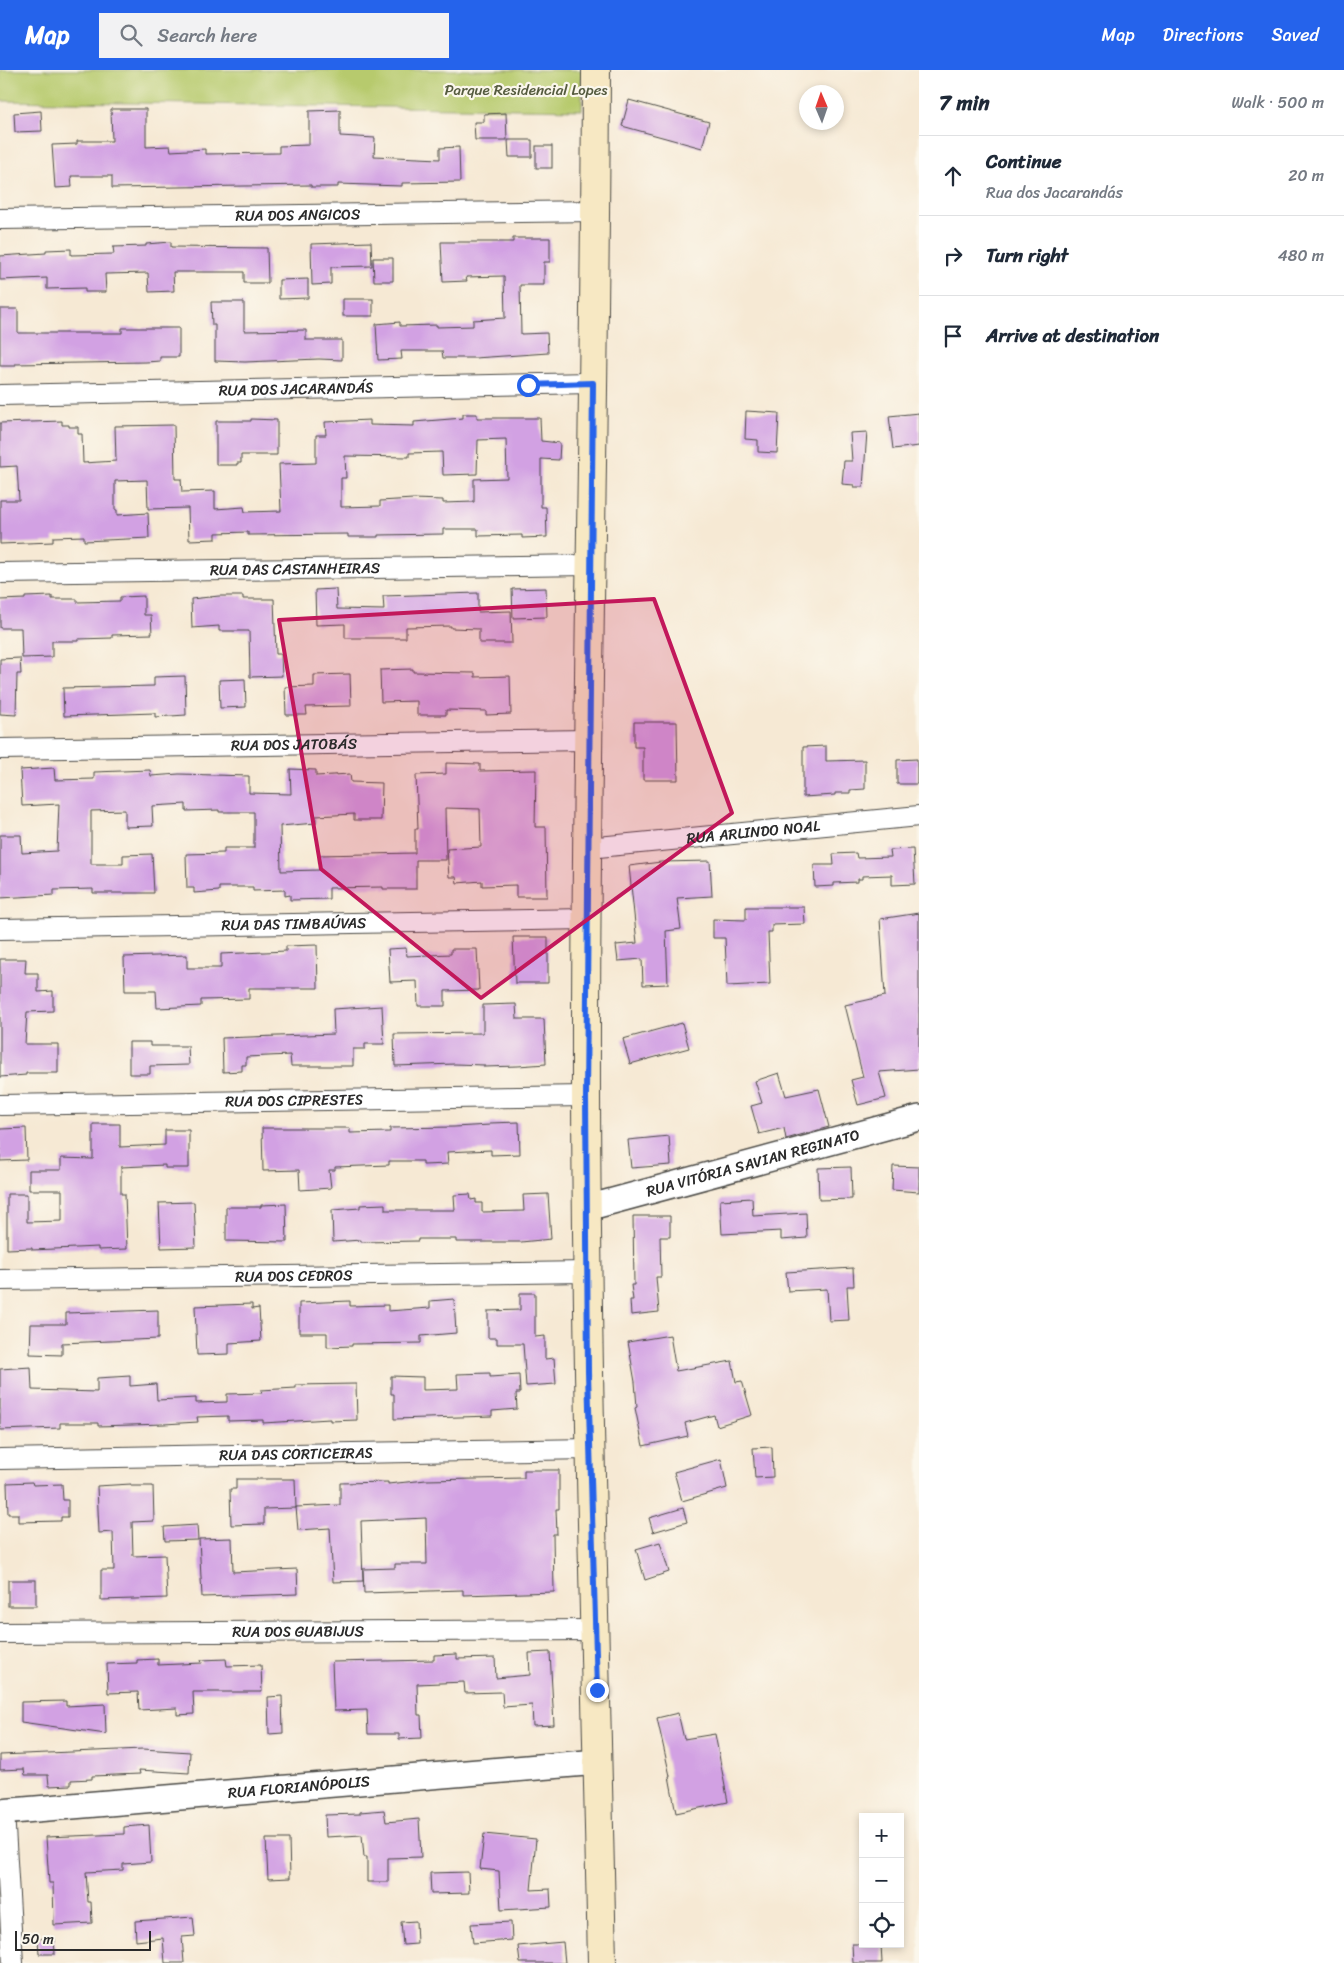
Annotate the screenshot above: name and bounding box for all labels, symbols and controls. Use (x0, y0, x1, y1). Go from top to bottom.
search box (99, 13, 449, 58)
text: Map (25, 14, 69, 56)
text: Search here (157, 19, 257, 52)
text: Map (1102, 19, 1135, 51)
text: Directions (1163, 19, 1244, 51)
text: Saved (1272, 19, 1319, 51)
icon: search (117, 21, 145, 49)
park label: Parque Residencial Lopes (444, 77, 608, 103)
text: 7 min (939, 84, 990, 122)
north arrow (799, 85, 844, 130)
text: Walk · 500 m (1232, 88, 1324, 117)
text: Continue (986, 145, 1062, 178)
text: 20 m (1288, 161, 1324, 190)
icon: ahead (939, 162, 967, 190)
text: Rua dos Jacarandás (986, 178, 1123, 207)
street label: RUA DOS ANGICOS (235, 201, 361, 229)
text: Turn right (986, 239, 1068, 272)
text: 480 m (1278, 241, 1324, 270)
icon: right (939, 242, 967, 270)
text: Arrive at destination (986, 319, 1159, 352)
icon: arrive (939, 322, 967, 350)
street label: RUA DOS JACARANDÁS (218, 374, 373, 404)
route start (517, 374, 540, 397)
street label: RUA DAS CASTANHEIRAS (210, 555, 381, 583)
street label: RUA DOS JATOBÁS (231, 731, 358, 758)
street label: RUA ARLINDO NOAL (685, 813, 821, 851)
street label: RUA DAS TIMBAÚVAS (221, 910, 367, 938)
street label: RUA DOS CIPRESTES (225, 1086, 363, 1115)
street label: RUA VITÓRIA SAVIAN REGINATO (643, 1122, 863, 1204)
street label: RUA DOS CEDROS (235, 1262, 353, 1290)
street label: RUA DAS CORTICEIRAS (219, 1440, 373, 1468)
street label: RUA DOS GUABIJUS (232, 1618, 364, 1645)
route end (586, 1679, 609, 1702)
street label: RUA FLORIANÓPOLIS (227, 1768, 372, 1806)
map controls (859, 1813, 904, 1948)
button: + (859, 1813, 904, 1858)
button: − (859, 1858, 904, 1903)
button: locate (859, 1903, 904, 1948)
text: 50 m (22, 1927, 54, 1952)
scale bar (15, 1928, 151, 1951)

